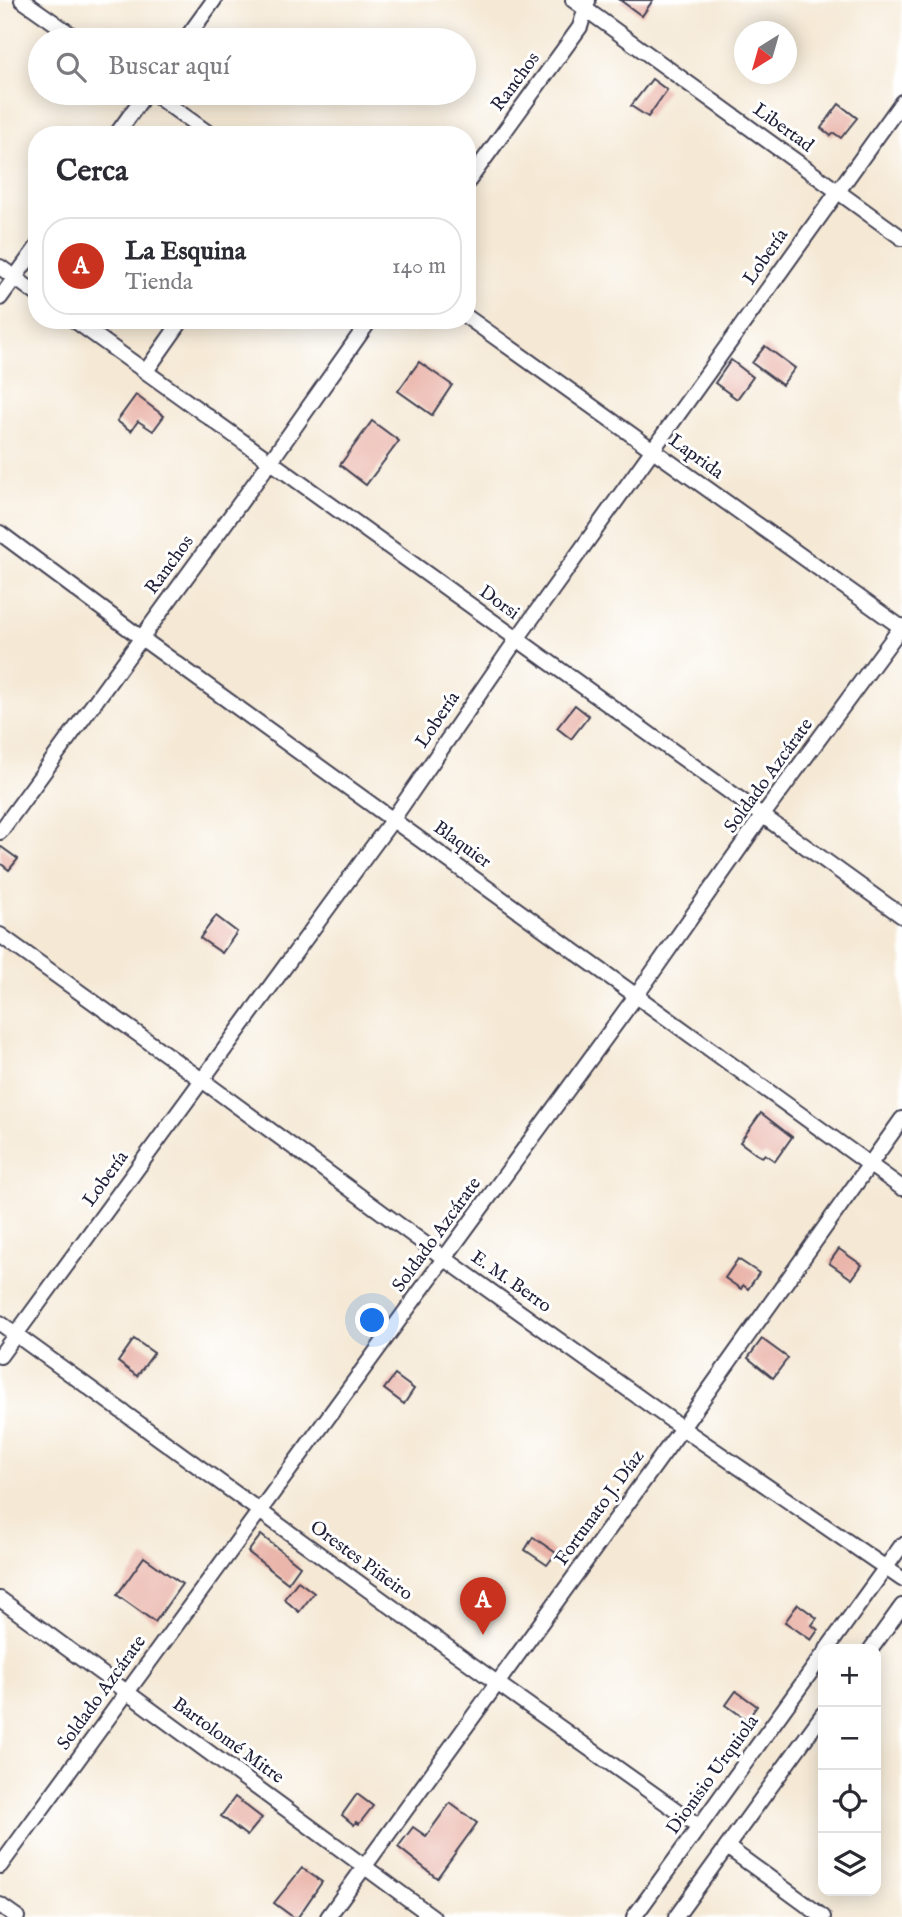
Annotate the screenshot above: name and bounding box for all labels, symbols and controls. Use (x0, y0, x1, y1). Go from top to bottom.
north arrow (734, 21, 797, 84)
search box (28, 28, 476, 105)
icon: search (52, 48, 90, 86)
street label: Ranchos (486, 48, 546, 116)
text: Buscar aquí (108, 50, 230, 83)
street label: Libertad (748, 98, 819, 159)
text: Cerca (56, 153, 128, 191)
street label: Lobería (738, 224, 794, 290)
text: La Esquina (125, 235, 246, 268)
text: A (73, 252, 89, 281)
text: 140 m (392, 252, 446, 281)
text: Tienda (125, 268, 193, 297)
street label: Laprida (664, 429, 729, 485)
street label: Ranchos (140, 531, 200, 599)
street label: Dorsi (474, 580, 524, 626)
street label: Lobería (410, 686, 466, 753)
street label: Soldado Azcárate (719, 714, 819, 838)
street label: Blaquier (428, 816, 496, 874)
street label: Lobería (78, 1146, 135, 1212)
street label: Soldado Azcárate (387, 1173, 487, 1297)
street label: E. M. Berro (466, 1246, 556, 1318)
your location (355, 1303, 389, 1337)
street label: Fortunato J. Díaz (550, 1445, 650, 1571)
street label: Orestes Piñeiro (305, 1516, 417, 1606)
pin: A (460, 1577, 506, 1635)
street label: Soldado Azcárate (52, 1631, 152, 1755)
map controls (818, 1644, 881, 1896)
button: + (818, 1644, 881, 1707)
street label: Bartolomé Mitre (167, 1692, 289, 1790)
button: − (818, 1707, 881, 1770)
street label: Dionisio Urquiola (662, 1710, 765, 1840)
button: locate (818, 1770, 881, 1833)
button: layers (818, 1833, 881, 1896)

